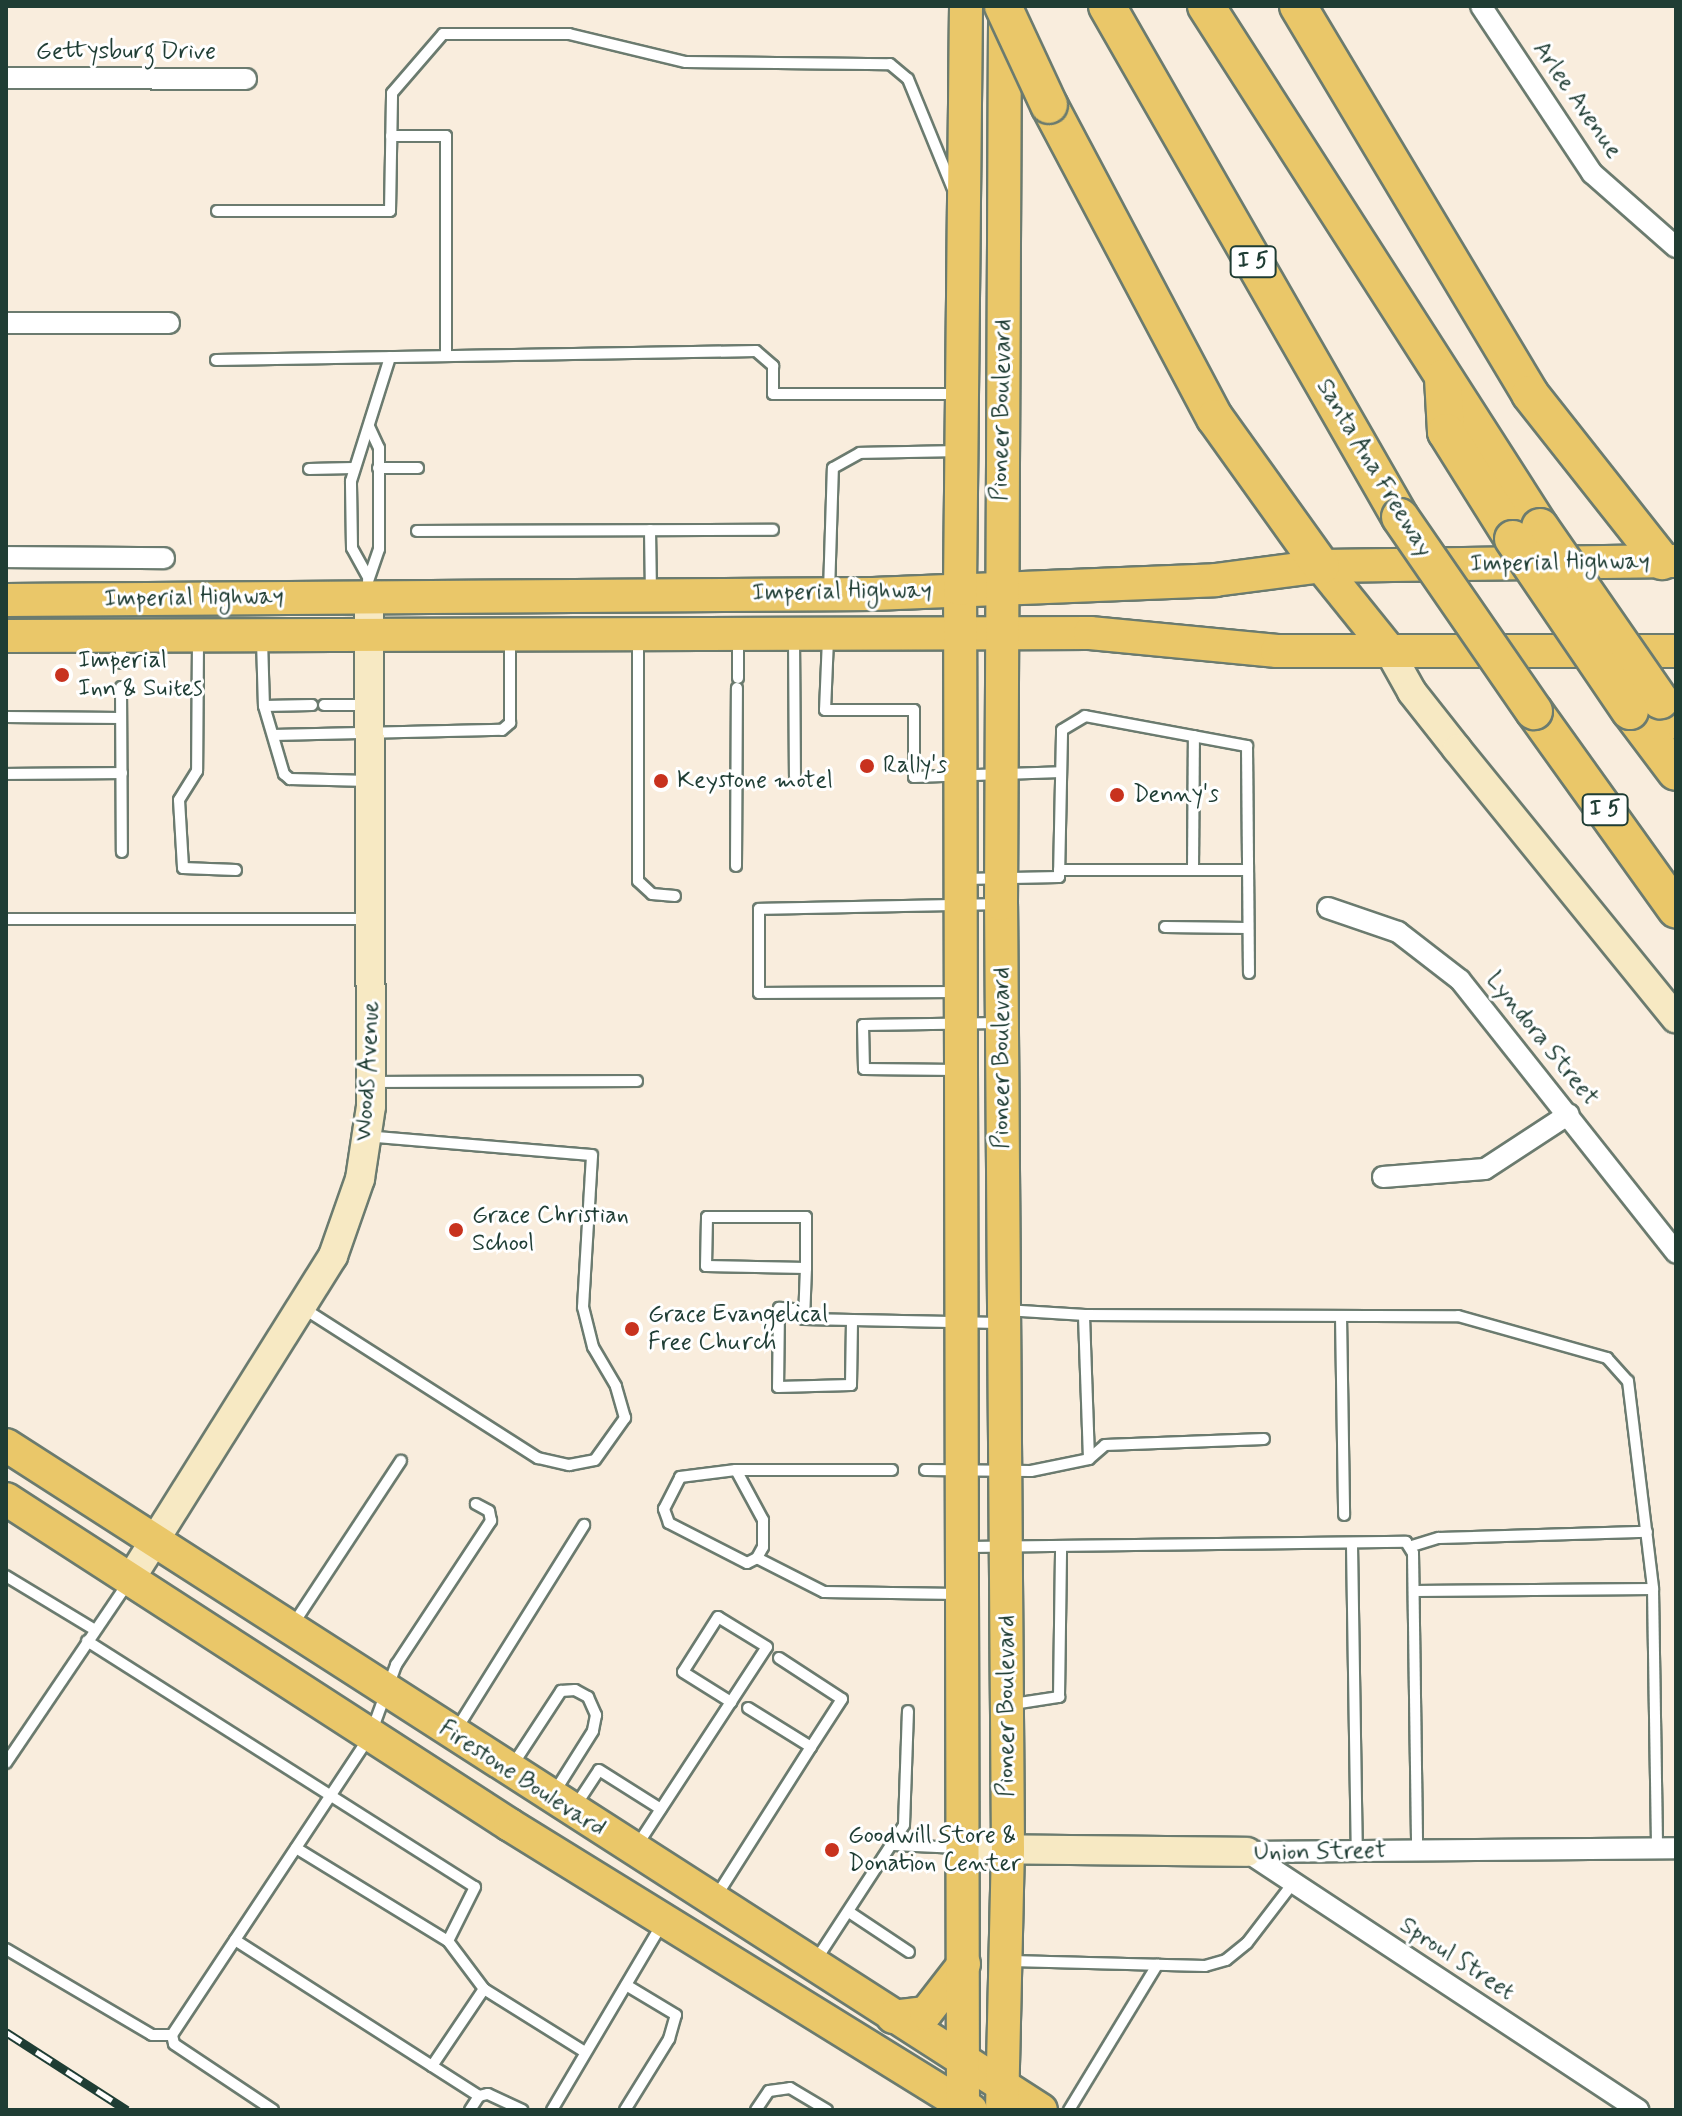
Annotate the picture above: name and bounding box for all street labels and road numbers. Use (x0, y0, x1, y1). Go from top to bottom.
street label: Arlee Avenue (1526, 36, 1628, 164)
street label: Gettysburg Drive (37, 38, 215, 66)
road number: I 5 (1229, 244, 1277, 280)
street label: Pioneer Boulevard (986, 321, 1018, 499)
street label: Santa Ana Freeway (1310, 374, 1438, 562)
street label: Imperial Highway (1470, 547, 1650, 579)
street label: Imperial Highway (752, 576, 932, 608)
street label: Imperial Highway (104, 582, 284, 614)
road number: I 5 (1581, 792, 1629, 828)
street label: Lyndora Street (1480, 967, 1604, 1111)
street label: Pioneer Boulevard (988, 969, 1016, 1147)
street label: Woods Avenue (350, 998, 386, 1144)
street label: Pioneer Boulevard (993, 1617, 1021, 1795)
street label: Firestone Boulevard (435, 1715, 609, 1843)
street label: Union Street (1254, 1836, 1386, 1868)
street label: Sproul Street (1392, 1910, 1522, 2008)

